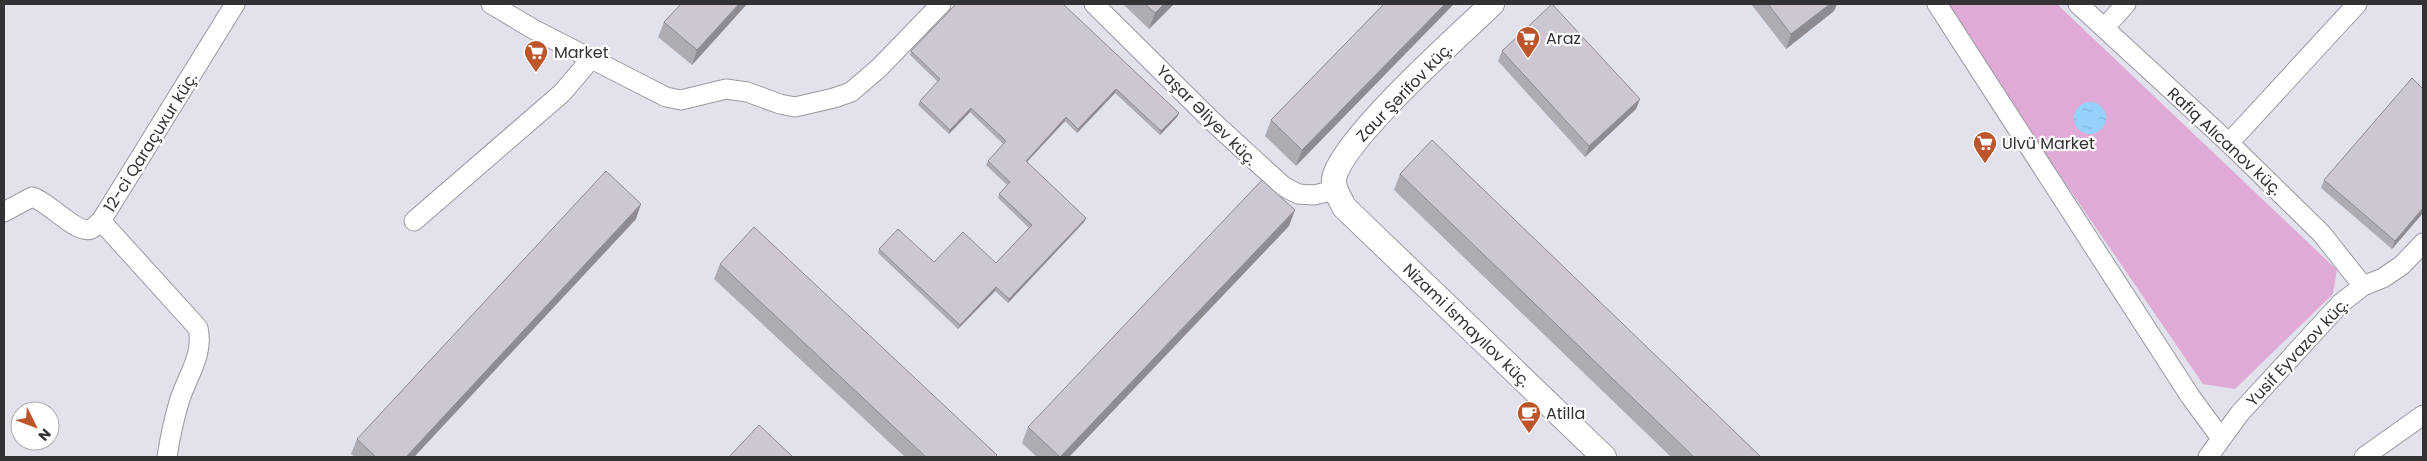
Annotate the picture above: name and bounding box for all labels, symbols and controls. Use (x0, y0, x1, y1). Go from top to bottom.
supermarket icon: Araz (1515, 25, 1541, 59)
place label: Araz (1546, 27, 1581, 50)
street label: Zaur Şərifov küç. (1351, 38, 1458, 147)
supermarket icon: Market (523, 39, 549, 73)
place label: Market (554, 41, 609, 64)
street label: Yaşar Əliyev küç. (1151, 60, 1262, 171)
street label: 12-ci Qaraçuxur küç. (98, 68, 203, 217)
street label: Rafiq Alıcanov küç. (2162, 82, 2287, 201)
supermarket icon: Ulvü Market (1972, 130, 1998, 164)
place label: Ulvü Market (2002, 132, 2095, 155)
street label: Nizami İsmayılov küç. (1398, 258, 1536, 392)
street label: Yusif Eyvazov küç. (2241, 293, 2354, 412)
cafe icon: Atilla (1516, 400, 1542, 434)
north arrow (10, 401, 60, 451)
place label: Atilla (1546, 402, 1585, 425)
text: N (34, 424, 56, 445)

